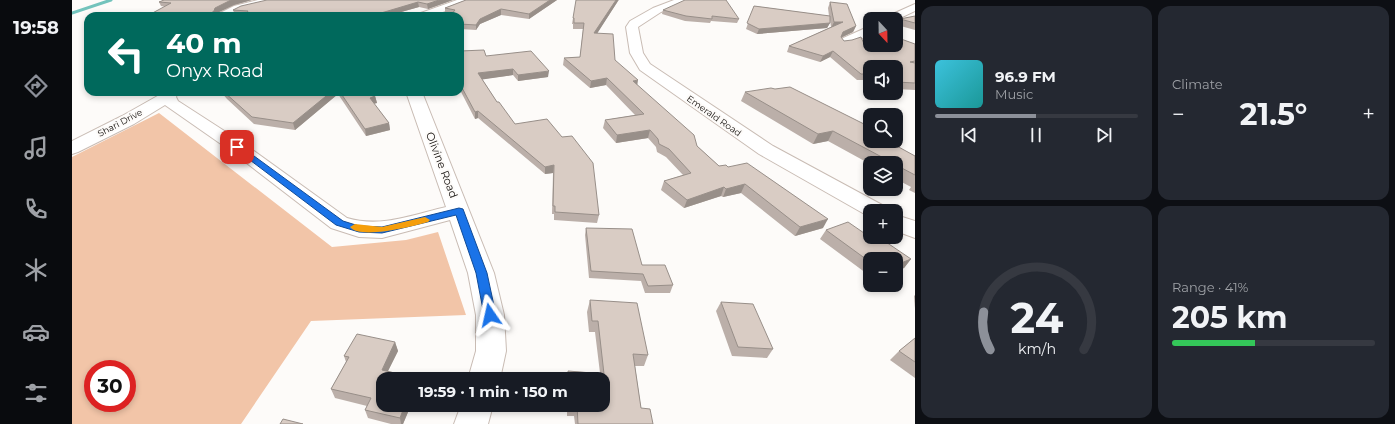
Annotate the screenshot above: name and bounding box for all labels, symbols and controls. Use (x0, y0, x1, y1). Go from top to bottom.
north arrow (863, 12, 903, 52)
map controls (863, 12, 903, 292)
text: 19:58 (13, 17, 59, 39)
text: 40 m (166, 26, 242, 60)
icon: left (100, 28, 152, 80)
text: Onyx Road (166, 60, 264, 82)
button: sound (863, 60, 903, 100)
text: 96.9 FM (995, 67, 1056, 86)
icon: directions (22, 72, 50, 100)
text: Climate (1172, 76, 1223, 92)
text: Music (995, 86, 1033, 102)
street label: Emerald Road (685, 93, 744, 138)
text: 21.5° (1240, 96, 1307, 133)
text: − (1172, 101, 1185, 128)
text: + (1362, 101, 1375, 128)
street label: Shari Drive (96, 106, 144, 139)
button: search (863, 108, 903, 148)
icon: previous (958, 124, 980, 146)
icon: pause (1025, 124, 1047, 146)
icon: next (1093, 124, 1115, 146)
pin (220, 130, 254, 164)
street label: Olivine Road (423, 130, 461, 200)
icon: music (22, 134, 50, 162)
icon: arrive (226, 136, 248, 158)
button: layers (863, 156, 903, 196)
icon: phone (22, 195, 50, 223)
button: + (863, 204, 903, 244)
button: − (863, 252, 903, 292)
icon: climate (22, 256, 50, 284)
text: Range · 41% (1172, 279, 1248, 295)
text: 24 (1010, 293, 1063, 343)
position arrow (469, 294, 511, 336)
text: 205 km (1172, 299, 1287, 336)
icon: car (22, 318, 50, 346)
text: km/h (1017, 340, 1056, 358)
speed limit sign: 30 (84, 360, 136, 412)
icon: filters (22, 379, 50, 407)
text: 19:59 · 1 min · 150 m (418, 382, 568, 401)

